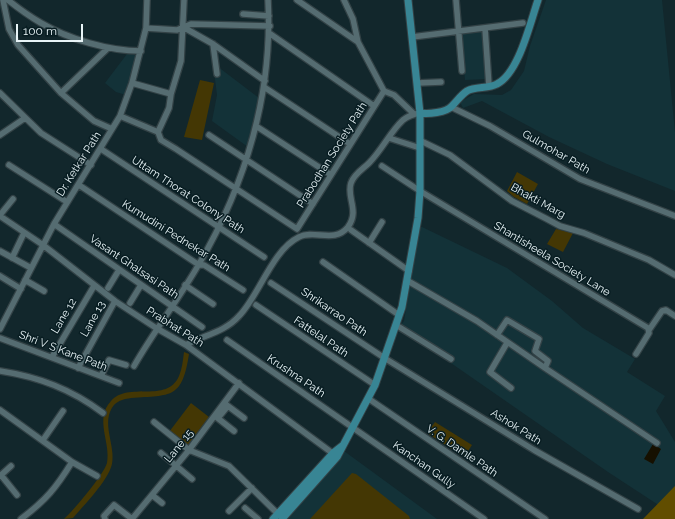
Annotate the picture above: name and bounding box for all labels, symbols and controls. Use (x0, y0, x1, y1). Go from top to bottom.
scale bar (18, 16, 85, 42)
text: 100 m (23, 24, 57, 38)
street label: Prabodhan Society Path (294, 100, 370, 210)
street label: Gulmohar Path (520, 127, 592, 177)
street label: Dr. Ketkar Path (54, 129, 104, 199)
street label: Uttam Thorat Colony Path (129, 154, 247, 236)
street label: Bhakti Marg (508, 181, 568, 221)
street label: Kumudini Pednekar Path (119, 197, 233, 275)
street label: Shantisheela Society Lane (491, 219, 613, 299)
street label: Vasant Ghalsasi Path (87, 232, 181, 302)
street label: Shrikarrao Path (298, 285, 370, 339)
street label: Lane 12 (48, 296, 80, 336)
street label: Lane 13 (78, 299, 108, 339)
street label: Prabhat Path (144, 304, 206, 350)
street label: Fattelal Path (291, 314, 351, 360)
street label: Shri V S Kane Path (17, 328, 109, 374)
street label: Krushna Path (264, 352, 328, 400)
street label: Ashok Path (488, 406, 544, 448)
street label: V. G. Damle Path (424, 422, 500, 480)
street label: Lane 15 (162, 427, 196, 465)
street label: Kanchan Gully (390, 439, 458, 491)

